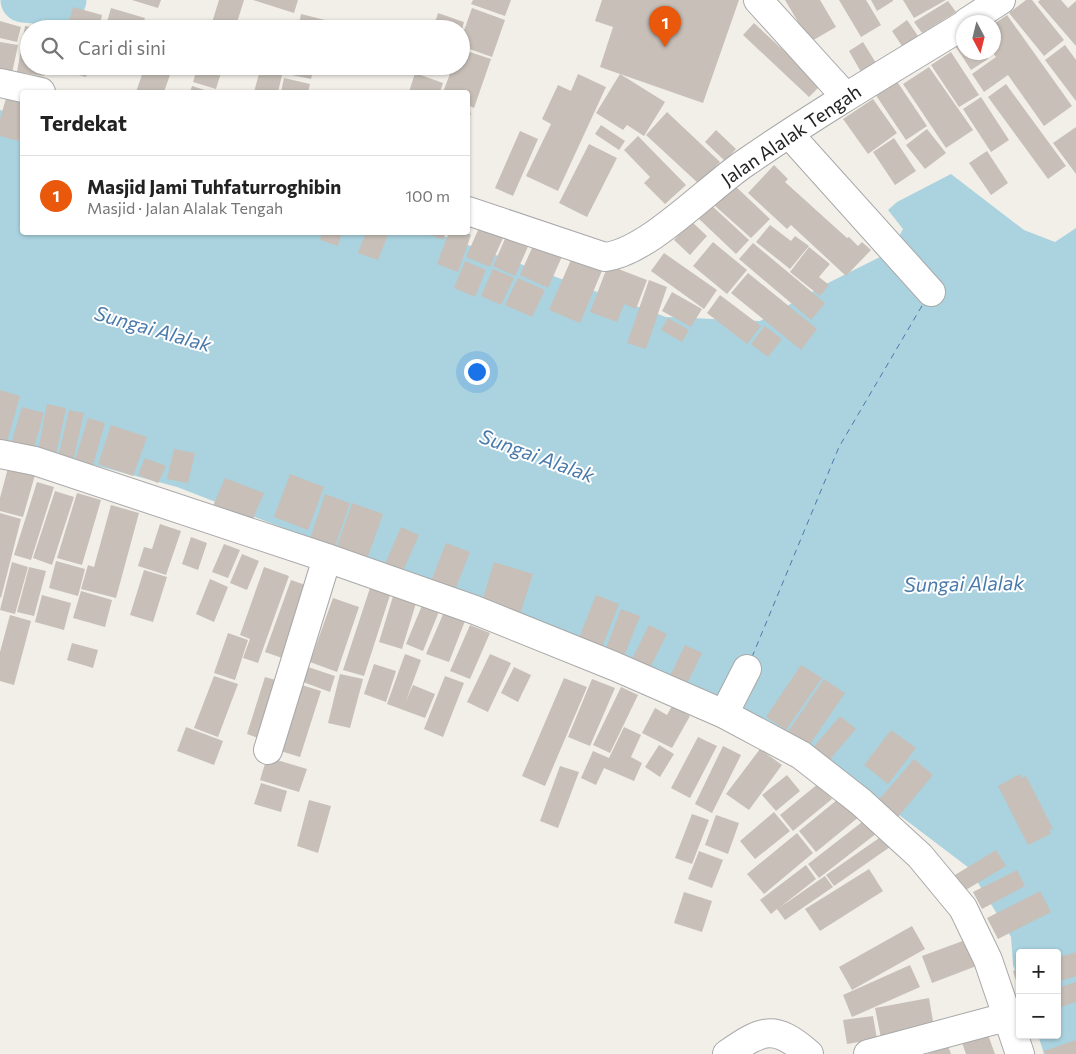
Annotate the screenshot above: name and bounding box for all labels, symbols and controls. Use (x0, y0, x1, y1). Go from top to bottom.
pin: 1 (649, 6, 681, 47)
north arrow (956, 15, 1001, 60)
search box (20, 20, 470, 75)
icon: search (38, 34, 66, 62)
text: Cari di sini (78, 36, 166, 59)
street label: Jalan Alalak Tengah (716, 79, 865, 190)
text: Terdekat (40, 110, 127, 135)
text: Masjid Jami Tuhfaturroghibin (87, 175, 341, 198)
text: 1 (52, 186, 60, 205)
text: 100 m (405, 186, 450, 205)
text: Masjid · Jalan Alalak Tengah (87, 198, 283, 217)
water label: Sungai Alalak (92, 300, 215, 356)
your location (464, 359, 490, 385)
water label: Sungai Alalak (477, 423, 599, 487)
water label: Sungai Alalak (904, 570, 1025, 596)
map controls (1016, 949, 1061, 1039)
button: + (1016, 949, 1061, 994)
button: − (1016, 994, 1061, 1039)

